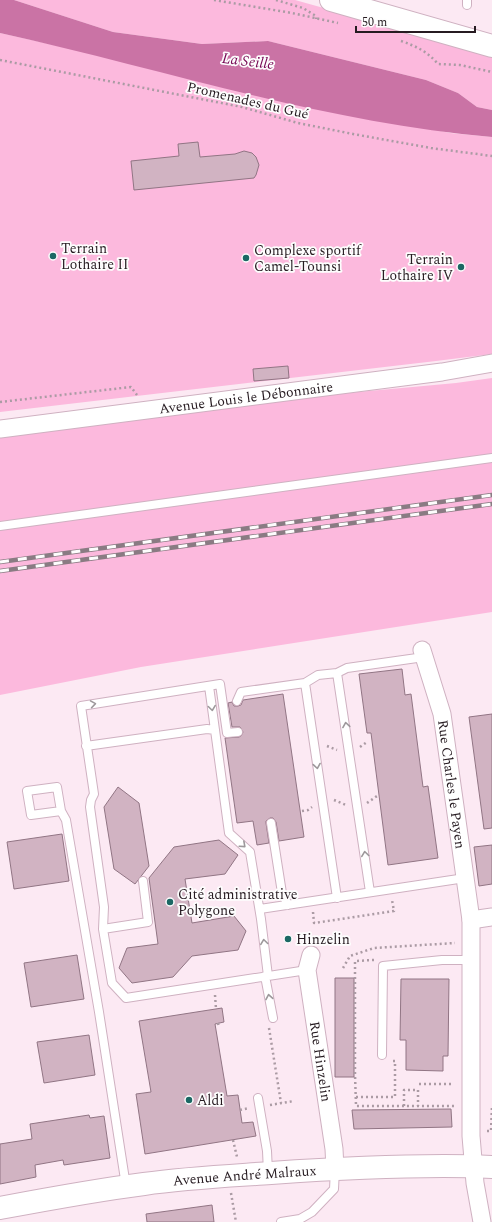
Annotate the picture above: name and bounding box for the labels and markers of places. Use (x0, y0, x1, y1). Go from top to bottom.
place label: Terrain Lothaire II (61, 238, 128, 275)
place label: Complexe sportif Camel-Tounsi (254, 240, 362, 277)
place label: Terrain Lothaire IV (381, 249, 453, 286)
marker: Terrain Lothaire II (48, 251, 58, 261)
marker: Complexe sportif Camel-Tounsi (241, 253, 251, 263)
marker: Terrain Lothaire IV (456, 262, 466, 272)
place label: Cité administrative Polygone (178, 884, 298, 921)
marker: Cité administrative Polygone (165, 897, 175, 907)
place label: Hinzelin (296, 929, 350, 950)
marker: Hinzelin (283, 934, 293, 944)
place label: Aldi (197, 1090, 224, 1111)
marker: Aldi (184, 1095, 194, 1105)

